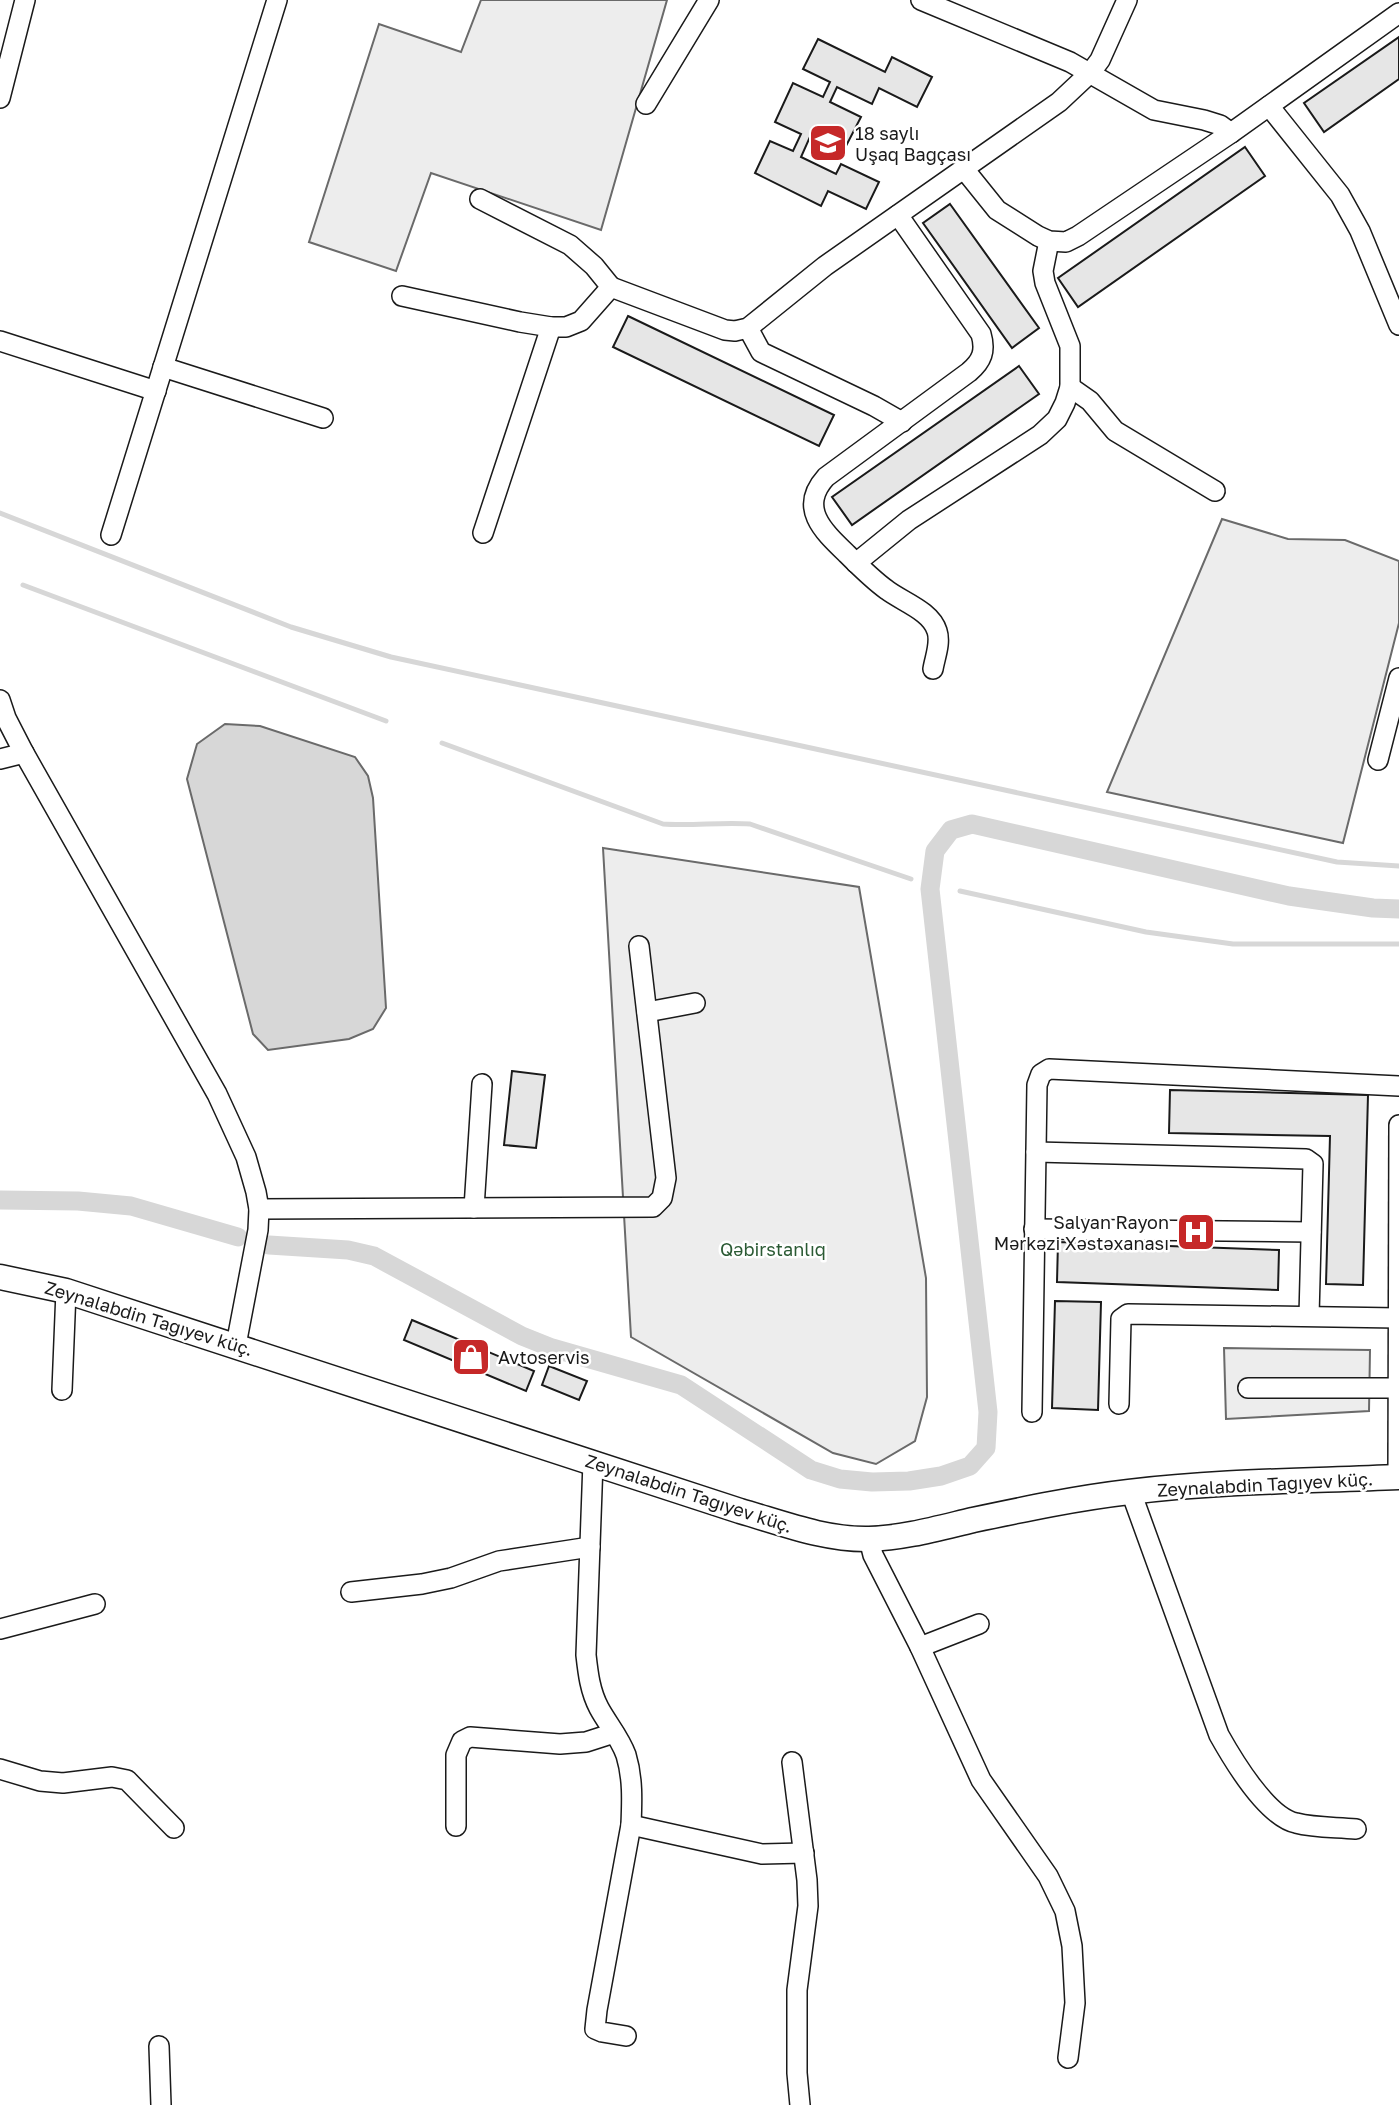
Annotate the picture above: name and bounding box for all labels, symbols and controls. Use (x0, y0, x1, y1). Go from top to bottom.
school or university icon: 18 saylı Uşaq Bağçası (807, 122, 849, 164)
place label: 18 saylı Uşaq Bağçası (855, 122, 971, 165)
place label: Salyan Rayon Mərkəzi Xəstəxanası (994, 1211, 1169, 1254)
hospital icon: Salyan Rayon Mərkəzi Xəstəxanası (1175, 1211, 1217, 1253)
park label: Qəbirstanlıq (720, 1238, 826, 1260)
street label: Zeynalabdin Tağıyev küç. (42, 1276, 256, 1360)
shop icon: Avtoservis (450, 1336, 492, 1378)
place label: Avtoservis (498, 1346, 590, 1368)
street label: Zeynalabdin Tağıyev küç. (583, 1449, 795, 1537)
street label: Zeynalabdin Tağıyev küç. (1156, 1467, 1374, 1501)

